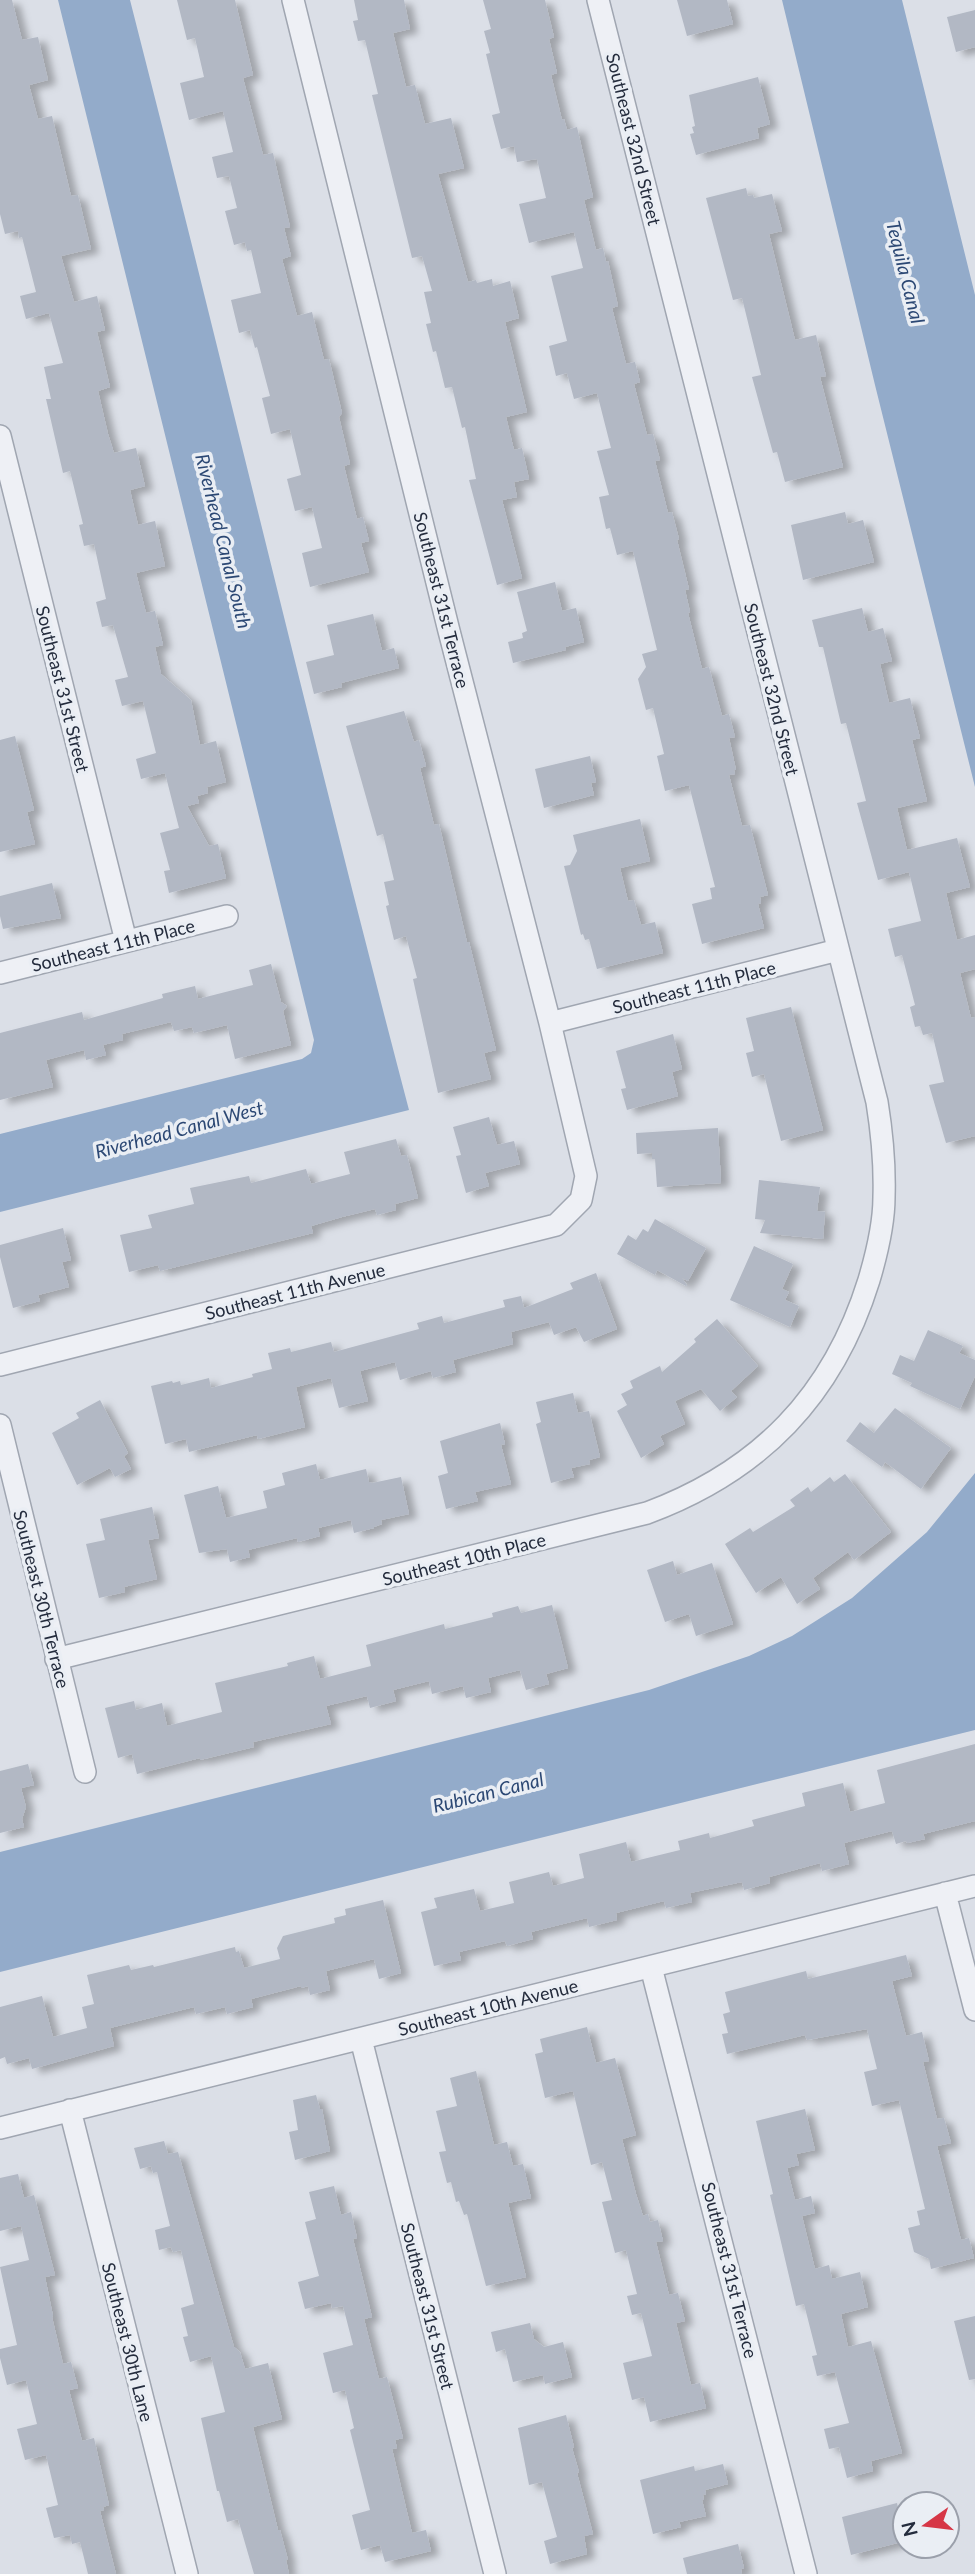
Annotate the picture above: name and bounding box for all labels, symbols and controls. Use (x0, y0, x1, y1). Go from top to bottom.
street label: Southeast 32nd Street (602, 51, 666, 228)
water label: Tequila Canal (882, 218, 930, 326)
water label: Riverhead Canal South (191, 451, 257, 631)
street label: Southeast 31st Terrace (409, 510, 475, 690)
street label: Southeast 32nd Street (740, 601, 804, 778)
street label: Southeast 31st Street (32, 603, 94, 775)
street label: Southeast 11th Place (29, 914, 197, 976)
street label: Southeast 11th Place (610, 956, 778, 1018)
water label: Riverhead Canal West (92, 1095, 266, 1163)
street label: Southeast 11th Avenue (203, 1258, 387, 1324)
street label: Southeast 30th Terrace (9, 1508, 75, 1690)
street label: Southeast 10th Place (380, 1528, 548, 1590)
water label: Rubican Canal (430, 1767, 546, 1817)
street label: Southeast 10th Avenue (396, 1974, 580, 2040)
street label: Southeast 31st Terrace (697, 2180, 763, 2360)
street label: Southeast 31st Street (397, 2220, 459, 2392)
street label: Southeast 30th Lane (98, 2260, 158, 2424)
north arrow (891, 2490, 961, 2560)
text: N (896, 2519, 922, 2539)

